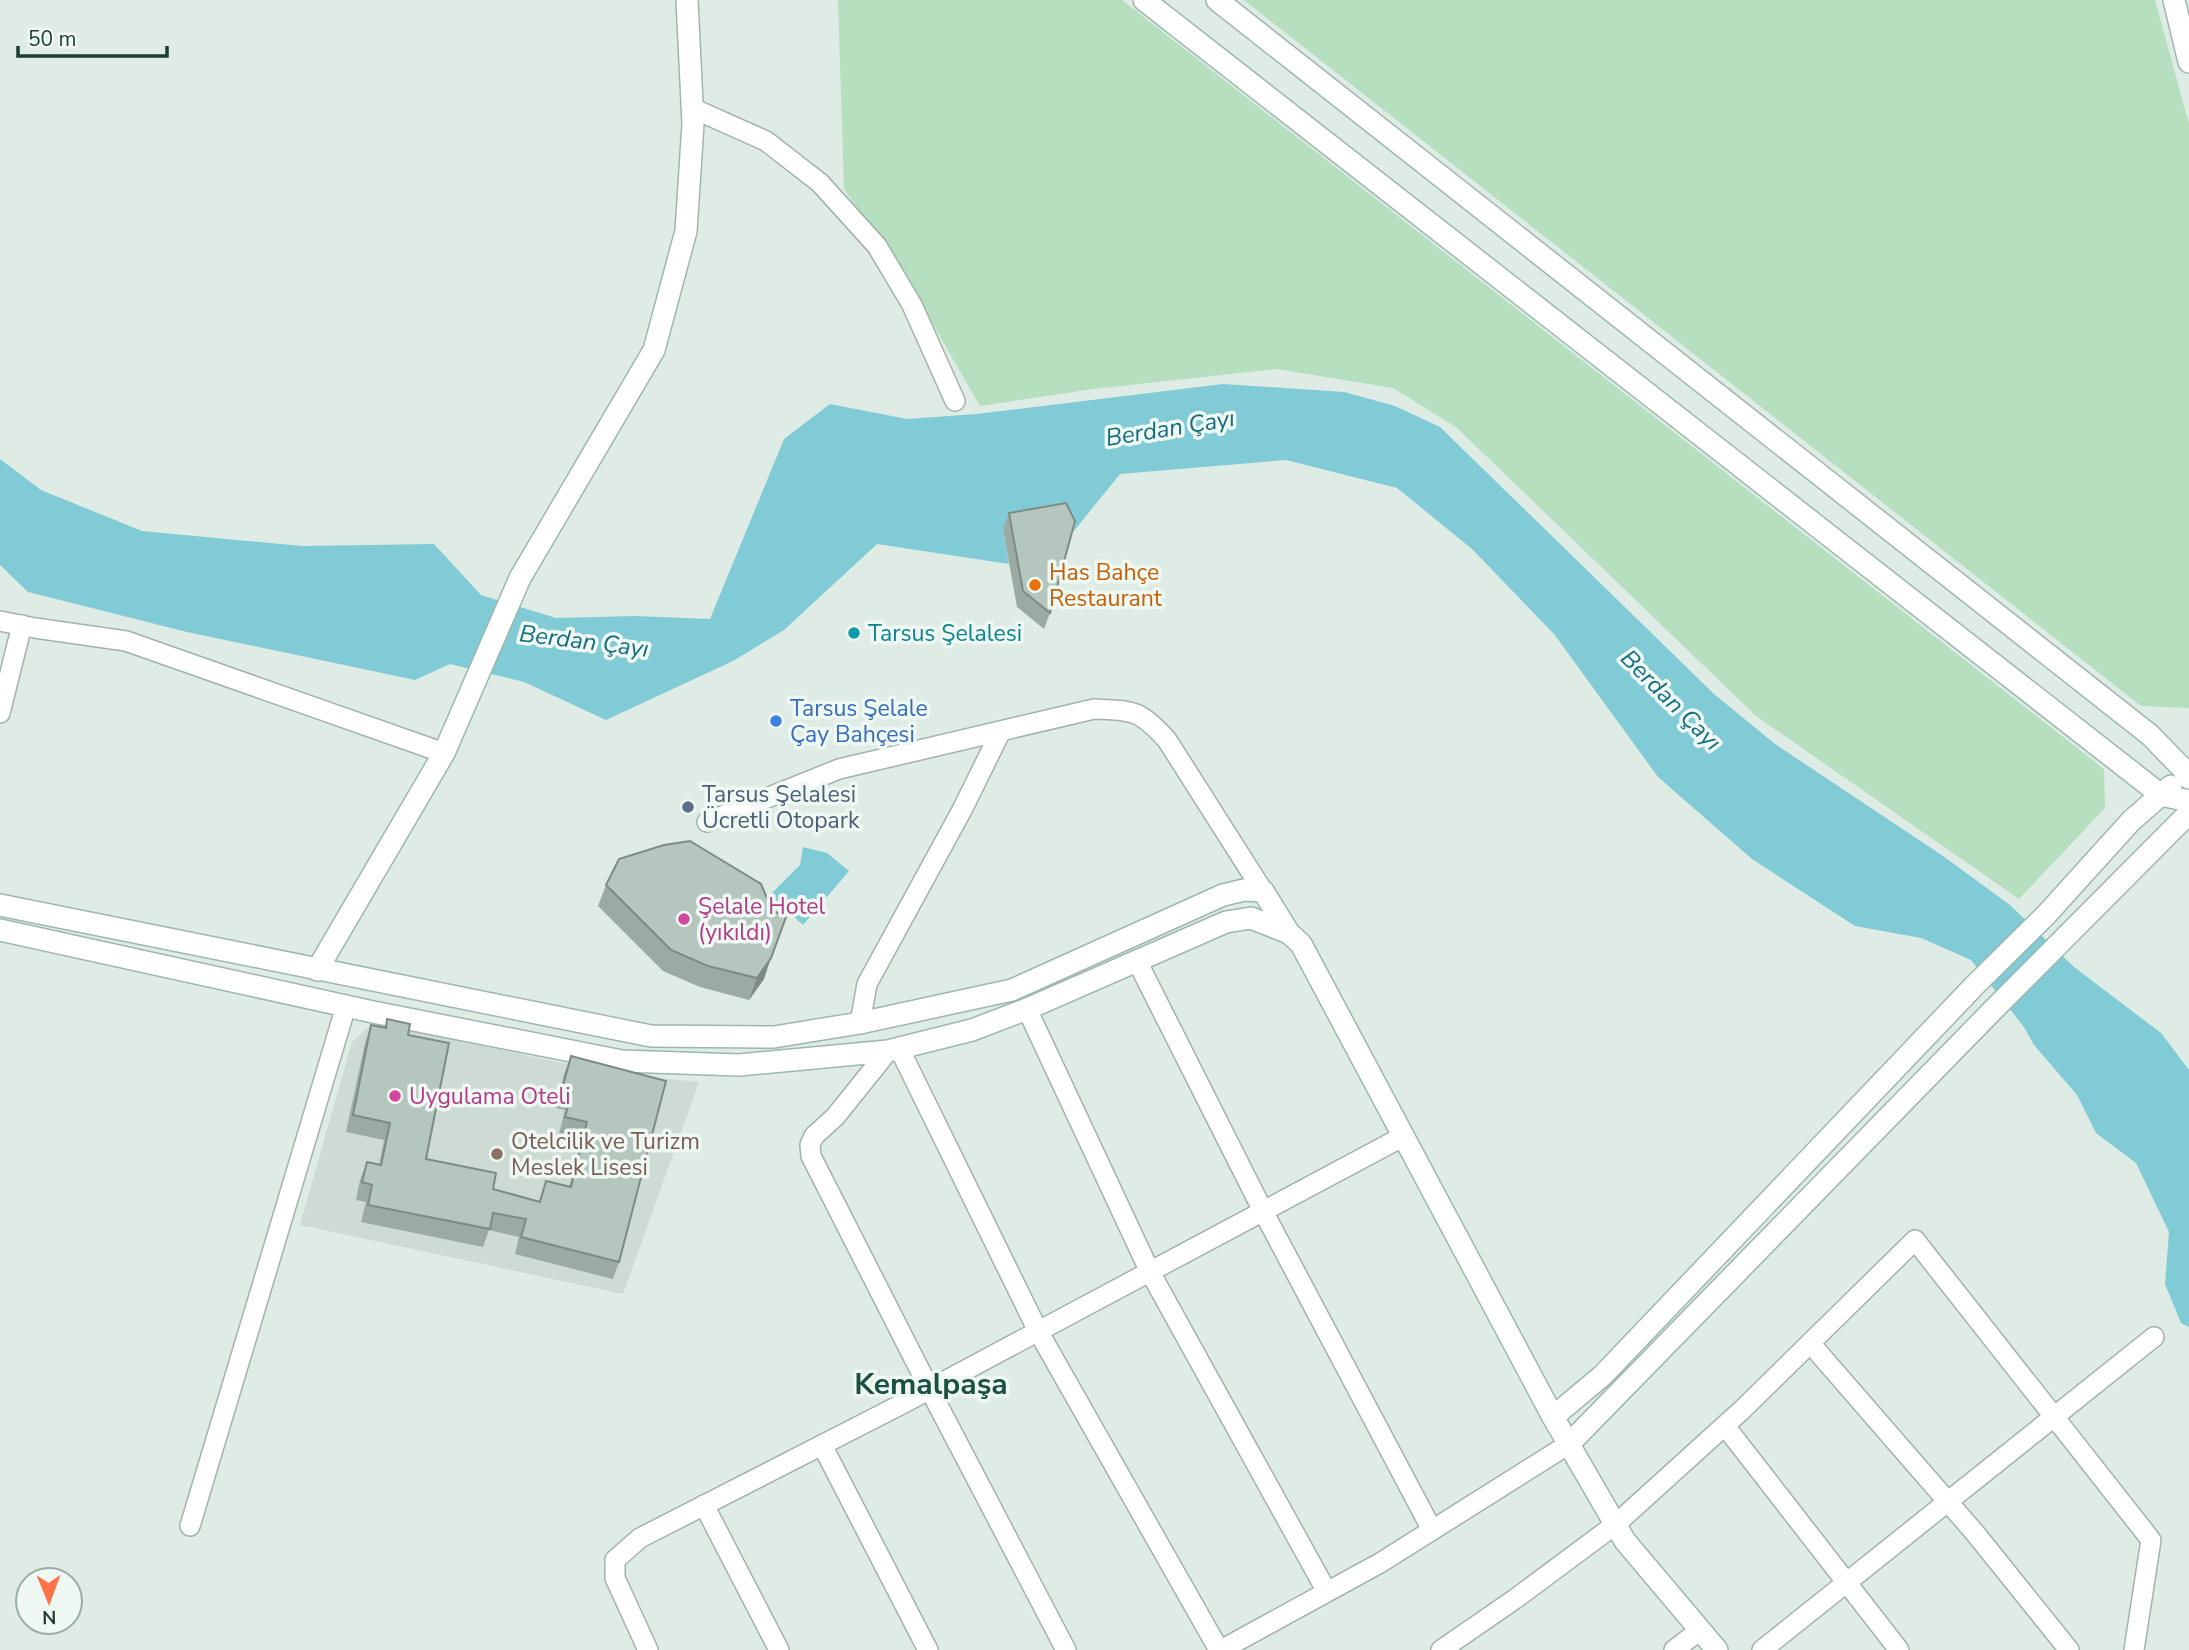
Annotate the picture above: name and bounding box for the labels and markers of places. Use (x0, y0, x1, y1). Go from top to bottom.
place label: Has Bahçe Restaurant (1049, 557, 1163, 614)
marker: Has Bahçe Restaurant (1027, 577, 1043, 593)
place label: Tarsus Şelalesi (868, 618, 1022, 649)
marker: Tarsus Şelalesi (846, 625, 862, 641)
place label: Tarsus Şelale Çay Bahçesi (790, 693, 928, 750)
marker: Tarsus Şelale Çay Bahçesi (768, 713, 784, 729)
place label: Tarsus Şelalesi Ücretli Otopark (702, 779, 860, 836)
marker: Tarsus Şelalesi Ücretli Otopark (680, 799, 696, 815)
place label: Şelale Hotel (yıkıldı) (698, 891, 826, 948)
marker: Şelale Hotel (yıkıldı) (676, 911, 692, 927)
place label: Uygulama Oteli (409, 1081, 571, 1112)
marker: Uygulama Oteli (387, 1088, 403, 1104)
place label: Otelcilik ve Turizm Meslek Lisesi (511, 1126, 700, 1183)
marker: Otelcilik ve Turizm Meslek Lisesi (489, 1146, 505, 1162)

